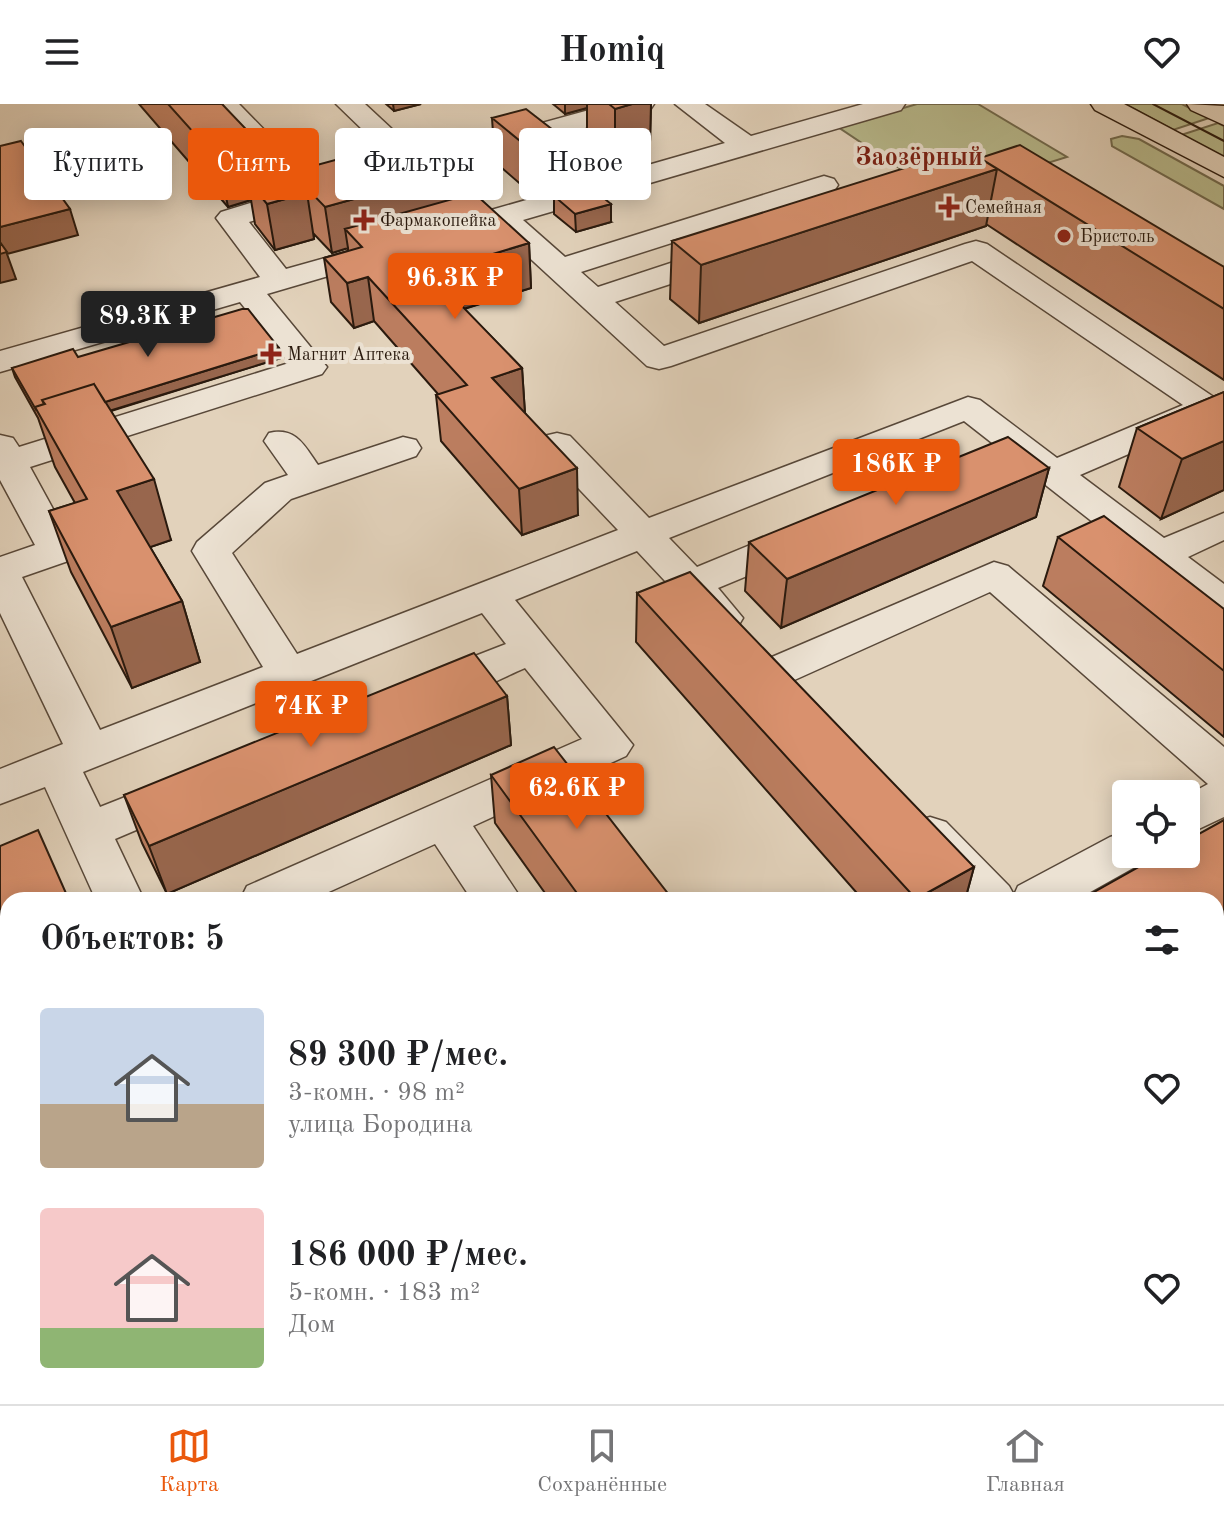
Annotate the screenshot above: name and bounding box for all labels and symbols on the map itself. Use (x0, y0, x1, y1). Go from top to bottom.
district label: Заозёрный (855, 145, 983, 171)
marker: Семейная (940, 198, 958, 216)
place label: Семейная (965, 199, 1042, 217)
marker: Фармакопейка (355, 211, 373, 229)
place label: Фармакопейка (380, 212, 496, 230)
marker: Бристоль (1055, 227, 1073, 245)
place label: Бристоль (1080, 228, 1154, 246)
pin: 96.3K ₽ (381, 253, 529, 321)
pin: 89.3K ₽ (74, 291, 222, 359)
marker: Магнит Аптека (262, 345, 280, 363)
place label: Магнит Аптека (287, 346, 410, 364)
pin: 186K ₽ (831, 439, 961, 507)
pin: 74K ₽ (255, 681, 367, 749)
pin: 62.6K ₽ (503, 763, 651, 831)

